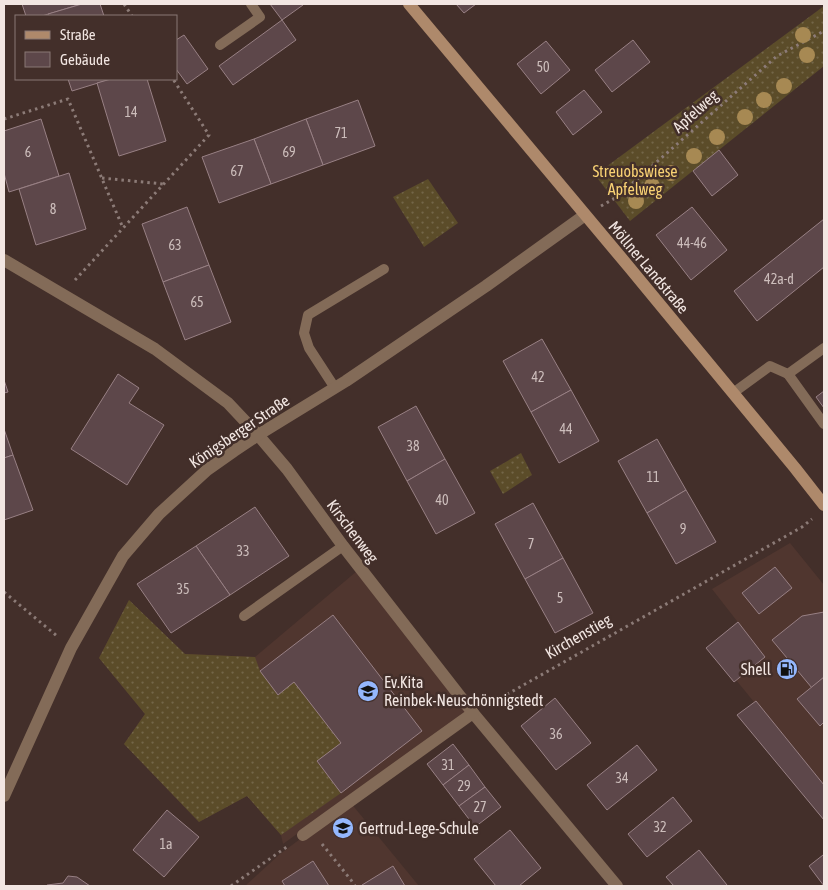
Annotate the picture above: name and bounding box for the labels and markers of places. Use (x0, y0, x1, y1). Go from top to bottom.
fuel station icon: Shell (775, 657, 799, 681)
place label: Shell (741, 660, 772, 678)
place label: Ev.Kita Reinbek-Neuschönnigstedt (384, 673, 544, 710)
school or university icon: Ev.Kita Reinbek-Neuschönnigstedt (356, 679, 380, 703)
school or university icon: Gertrud-Lege-Schule (331, 816, 355, 840)
place label: Gertrud-Lege-Schule (359, 819, 479, 838)

